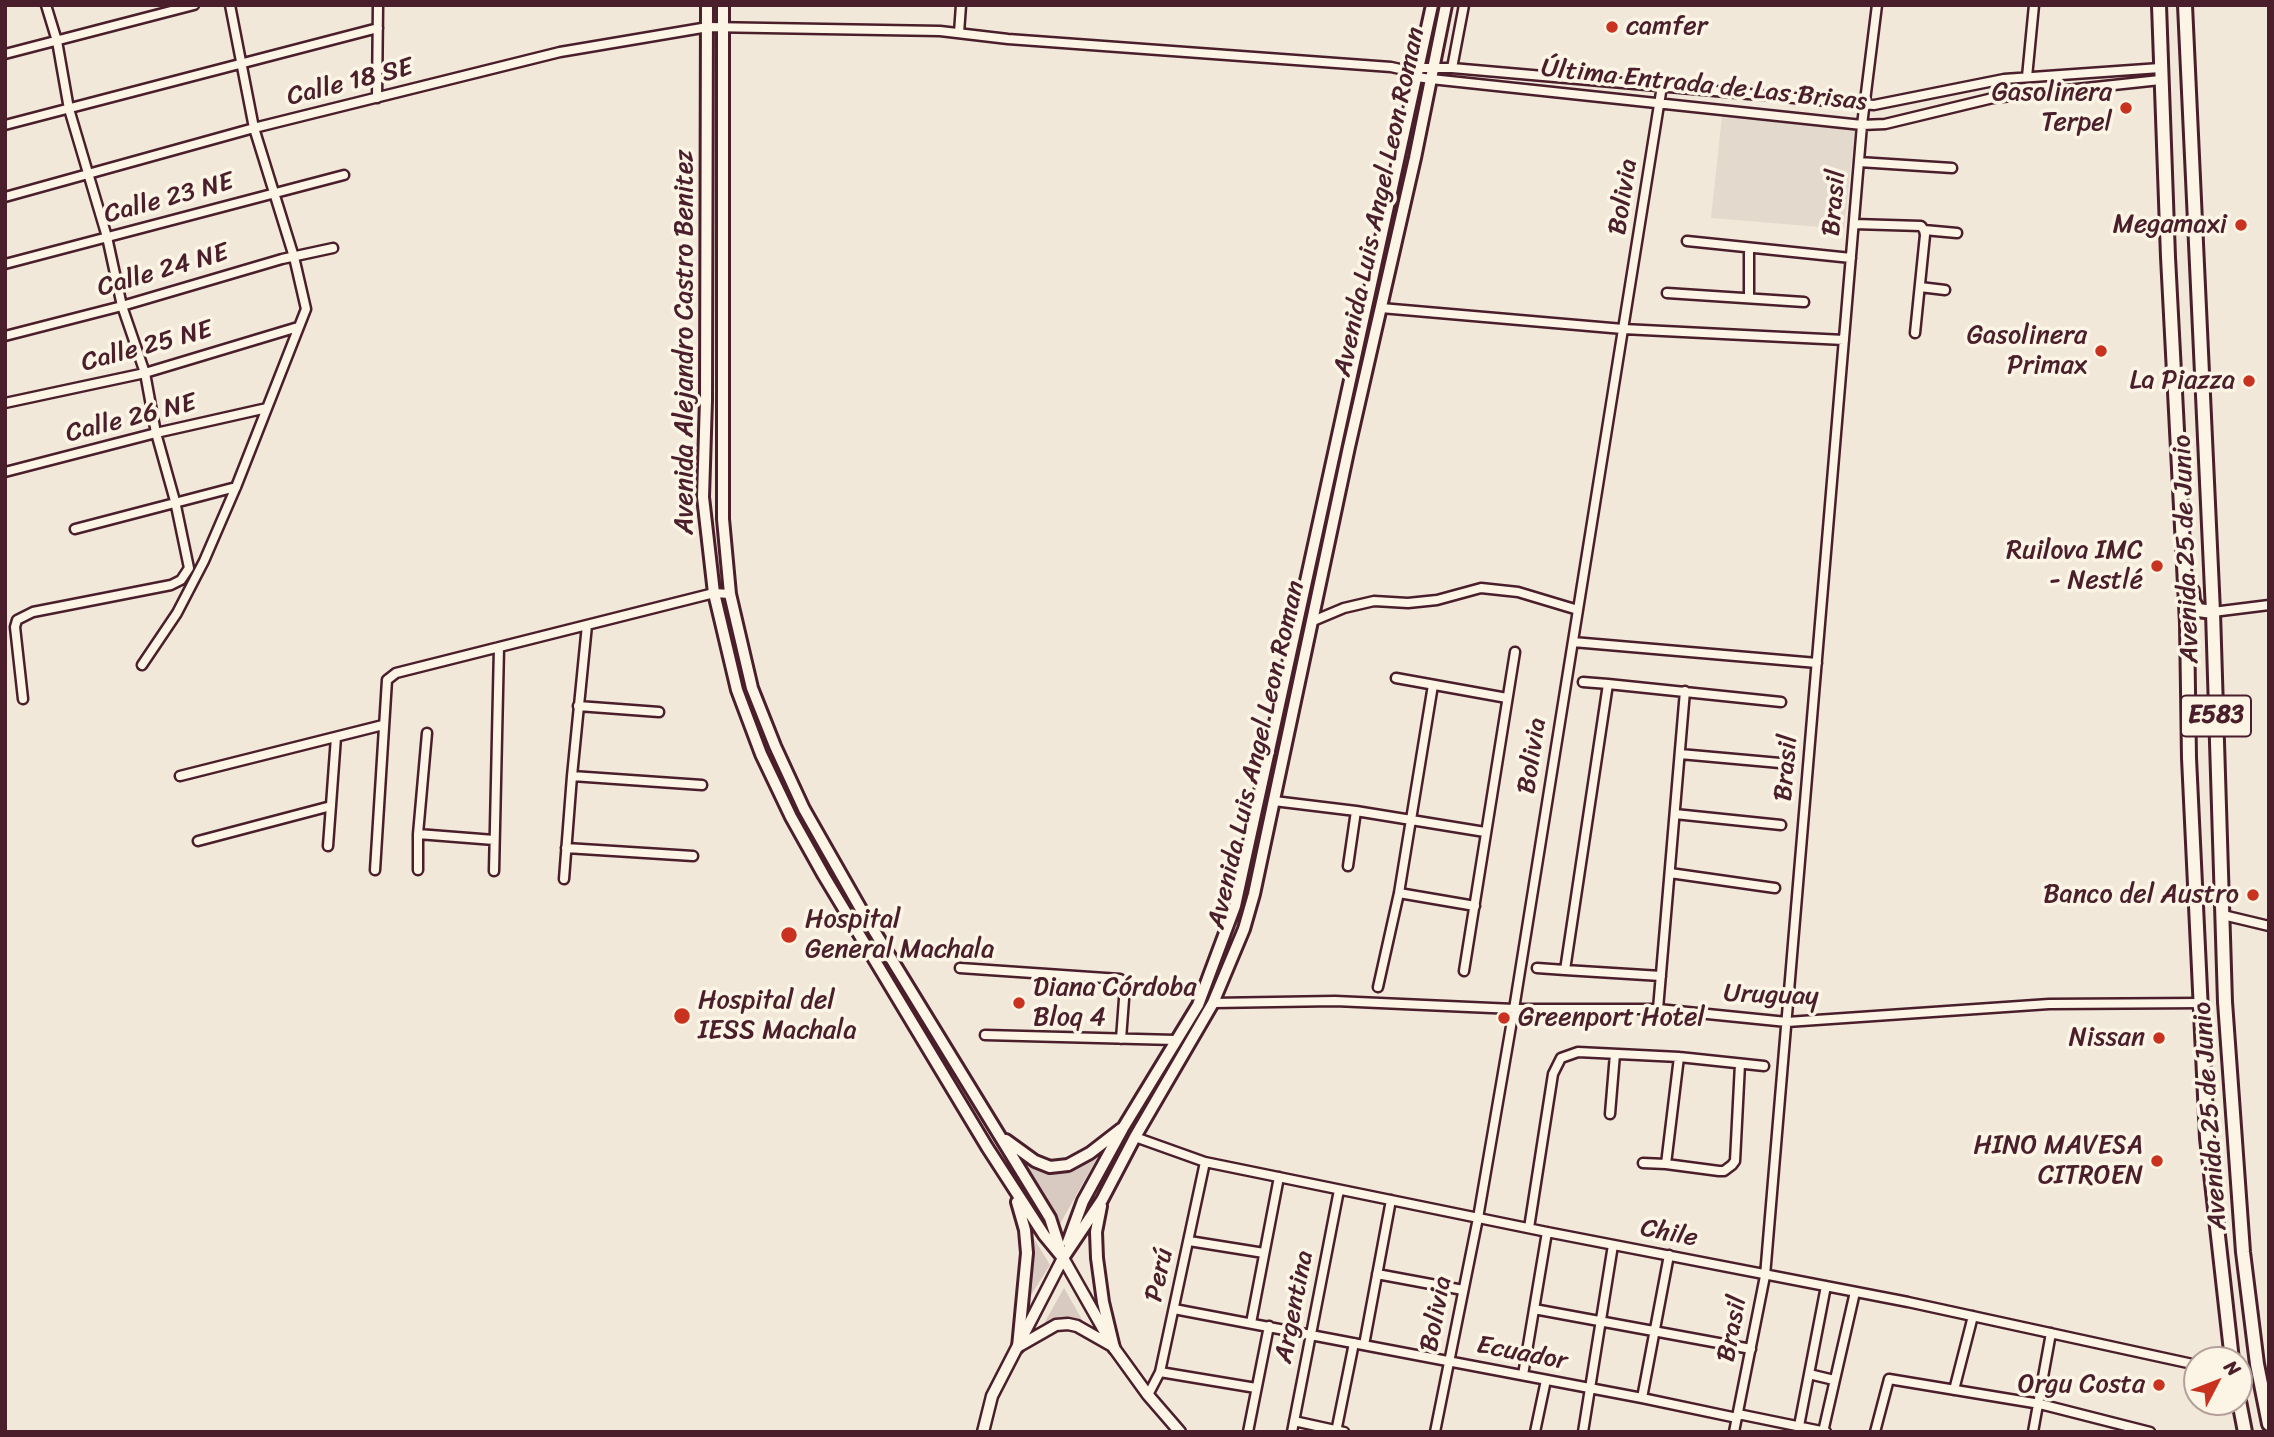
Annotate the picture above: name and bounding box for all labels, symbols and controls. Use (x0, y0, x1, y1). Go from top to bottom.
place label: camfer (1626, 11, 1707, 43)
marker: camfer (1604, 19, 1620, 35)
street label: Avenida Luis Angel Leon Roman (1328, 25, 1432, 379)
street label: Calle 18 SE (284, 52, 416, 114)
street label: Última Entrada de Las Brisas (1540, 53, 1868, 119)
place label: Gasolinera Terpel (1992, 77, 2112, 138)
marker: Gasolinera Terpel (2118, 100, 2134, 116)
street label: Avenida Alejandro Castro Benitez (669, 149, 701, 535)
street label: Bolivia (1603, 157, 1645, 237)
street label: Calle 23 NE (101, 167, 237, 231)
street label: Brasil (1817, 168, 1853, 238)
place label: Megamaxi (2113, 209, 2227, 241)
marker: Megamaxi (2233, 217, 2249, 233)
street label: Calle 24 NE (94, 237, 232, 305)
street label: Calle 25 NE (78, 315, 216, 379)
place label: Gasolinera Primax (1967, 320, 2087, 382)
marker: Gasolinera Primax (2093, 343, 2109, 359)
place label: La Piazza (2129, 365, 2235, 397)
marker: La Piazza (2241, 373, 2257, 389)
street label: Calle 26 NE (63, 388, 199, 450)
street label: Avenida 25 de Junio (2167, 434, 2207, 664)
place label: Ruilova IMC - Nestlé (2006, 535, 2143, 596)
marker: Ruilova IMC - Nestlé (2149, 558, 2165, 574)
street label: Avenida Luis Angel Leon Roman (1202, 578, 1312, 932)
road number: E583 (2181, 696, 2251, 736)
street label: Bolivia (1512, 716, 1554, 796)
street label: Brasil (1769, 733, 1805, 803)
place label: Banco del Austro (2043, 879, 2239, 911)
marker: Banco del Austro (2245, 887, 2261, 903)
place label: Hospital General Machala (805, 904, 994, 965)
marker: Hospital General Machala (779, 925, 799, 945)
place label: Diana Córdoba Bloq 4 (1033, 972, 1197, 1034)
street label: Uruguay (1723, 979, 1819, 1013)
place label: Hospital del IESS Machala (698, 985, 857, 1046)
marker: Diana Córdoba Bloq 4 (1011, 995, 1027, 1011)
street label: Avenida 25 de Junio (2187, 1001, 2235, 1231)
place label: Greenport Hotel (1518, 1002, 1705, 1034)
marker: Hospital del IESS Machala (672, 1006, 692, 1026)
marker: Greenport Hotel (1496, 1010, 1512, 1026)
place label: Nissan (2069, 1022, 2145, 1054)
marker: Nissan (2151, 1030, 2167, 1046)
place label: HINO MAVESA CITROEN (1973, 1130, 2143, 1192)
marker: HINO MAVESA CITROEN (2149, 1153, 2165, 1169)
street label: Chile (1638, 1213, 1700, 1255)
street label: Perú (1139, 1245, 1181, 1305)
street label: Argentina (1269, 1248, 1321, 1366)
street label: Bolivia (1414, 1273, 1460, 1355)
street label: Brasil (1711, 1293, 1755, 1365)
street label: Ecuador (1474, 1330, 1570, 1378)
north arrow (2183, 1346, 2253, 1416)
text: N (2216, 1352, 2249, 1384)
place label: Orgu Costa (2018, 1369, 2145, 1401)
marker: Orgu Costa (2151, 1377, 2167, 1393)

